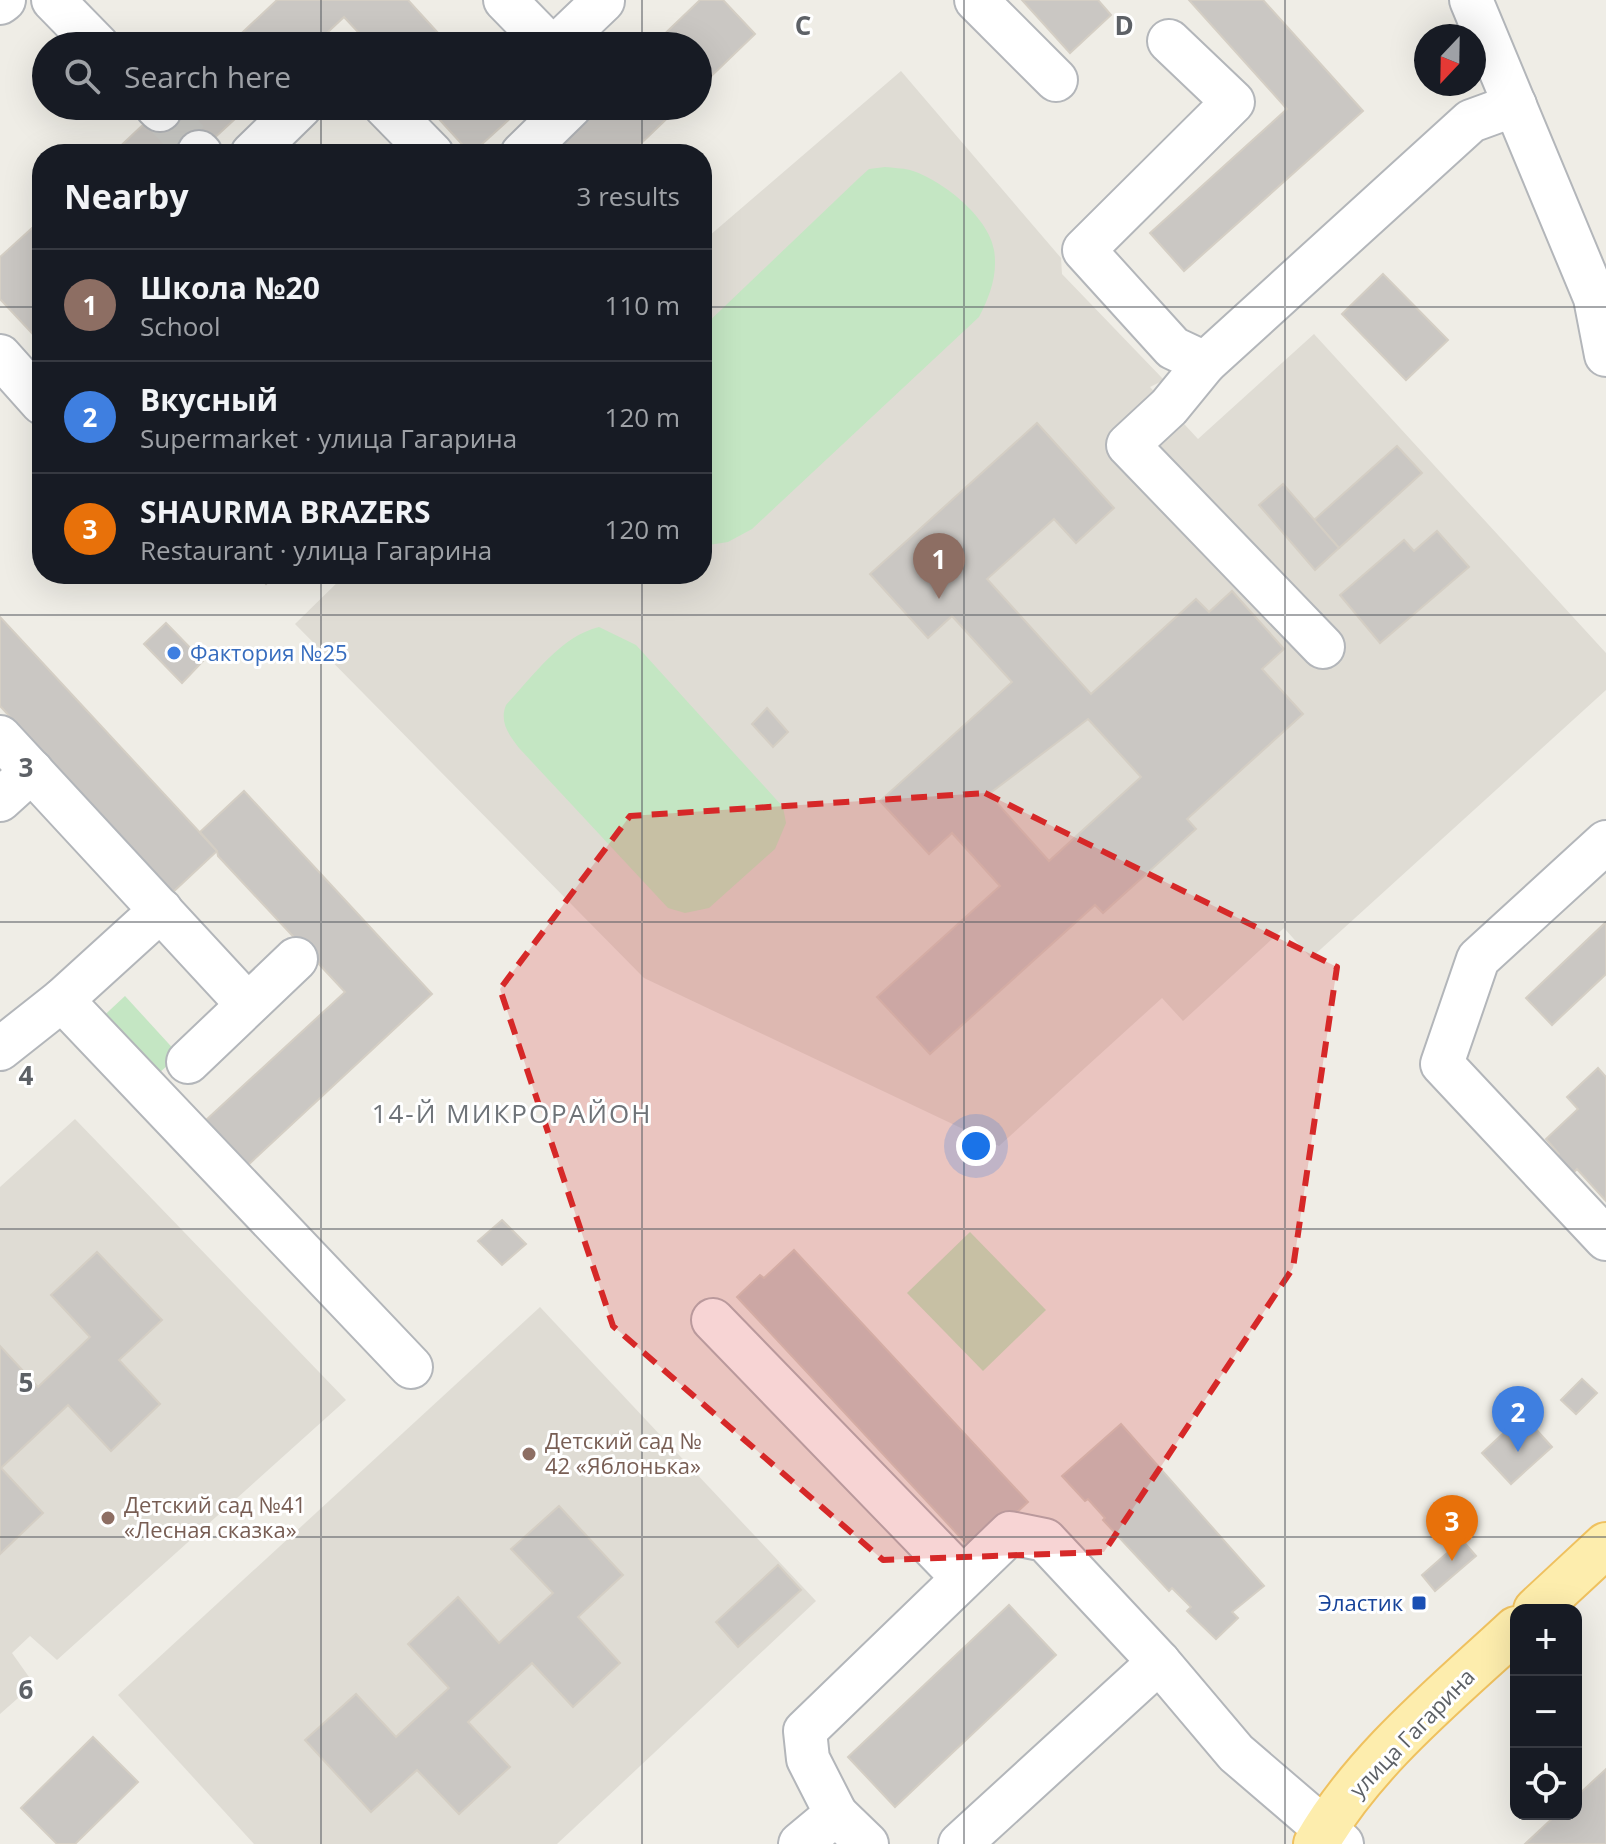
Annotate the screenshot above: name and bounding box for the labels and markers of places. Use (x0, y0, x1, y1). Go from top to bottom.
pin: 1 (913, 533, 965, 599)
place label: Фактория №25 (190, 637, 348, 667)
marker: Фактория №25 (165, 644, 183, 662)
pin: 2 (1492, 1386, 1544, 1452)
place label: Детский сад № 42 «Яблонька» (545, 1425, 702, 1480)
marker: Детский сад № 42 «Яблонька» (520, 1445, 538, 1463)
place label: Детский сад №41 «Лесная сказка» (124, 1489, 306, 1544)
pin: 3 (1426, 1495, 1478, 1561)
marker: Детский сад №41 «Лесная сказка» (99, 1509, 117, 1527)
place label: Эластик (1318, 1587, 1404, 1617)
marker: Эластик (1410, 1594, 1428, 1612)

